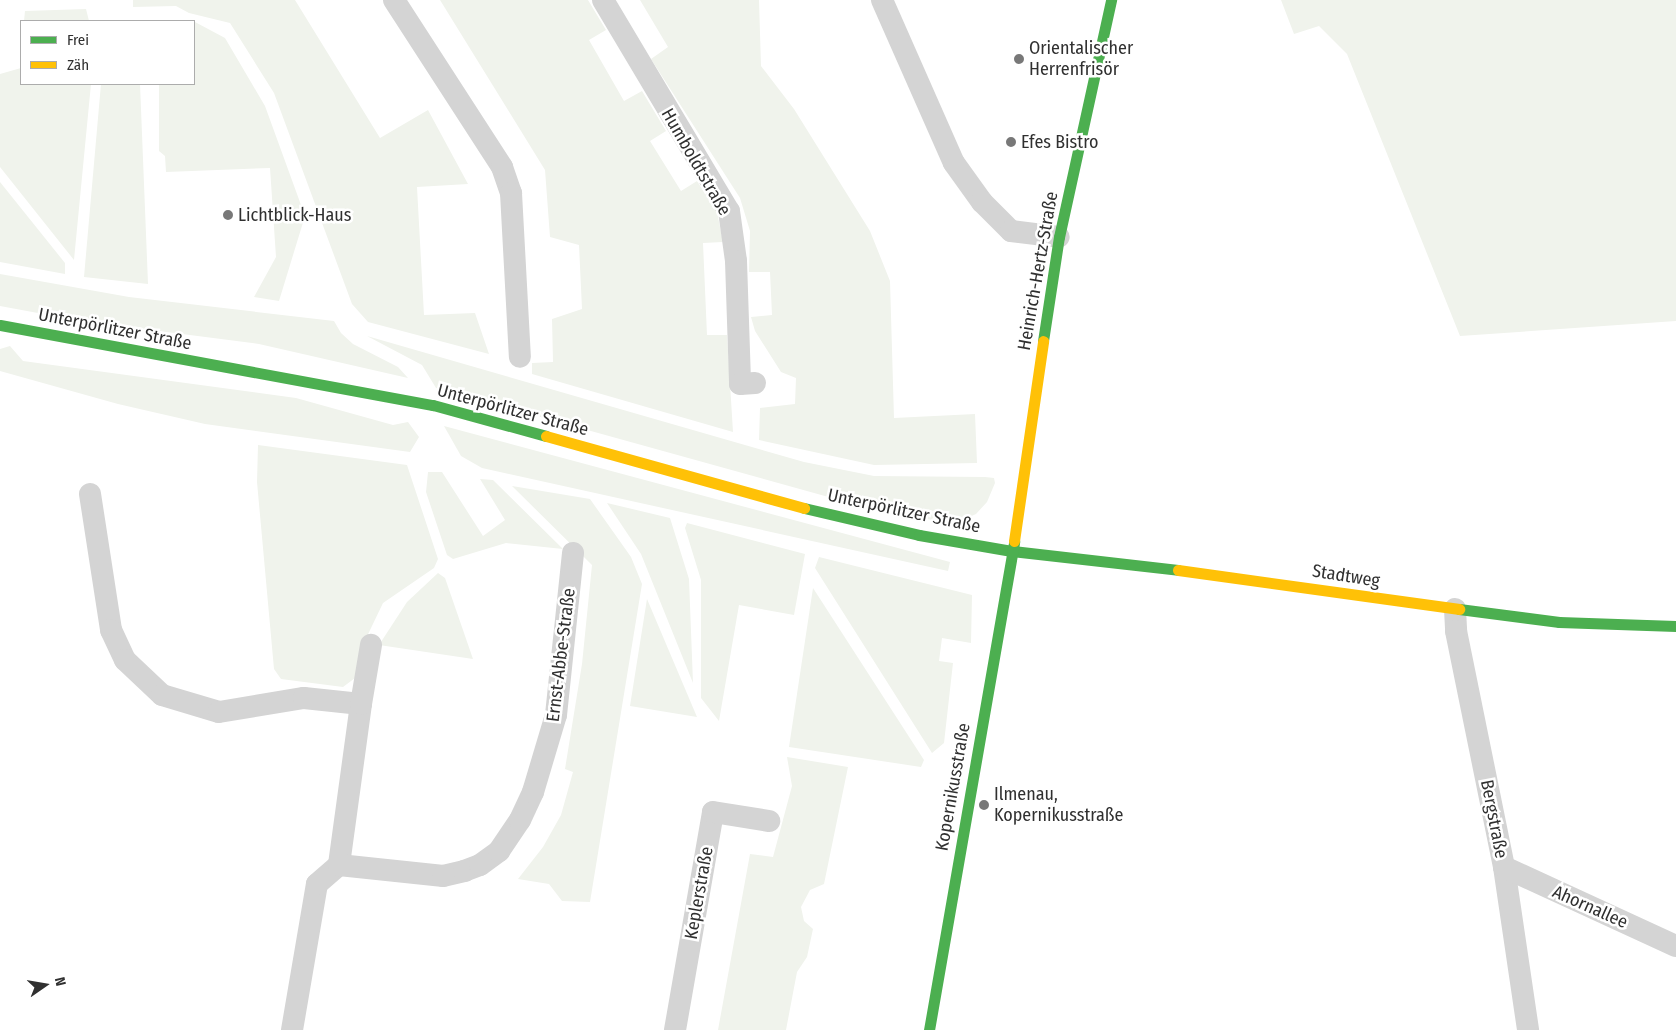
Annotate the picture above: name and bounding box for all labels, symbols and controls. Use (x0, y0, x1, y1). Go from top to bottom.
legend (20, 20, 195, 85)
text: Frei (67, 31, 89, 49)
place label: Orientalischer Herrenfrisör (1029, 38, 1133, 80)
marker: Orientalischer Herrenfrisör (1013, 53, 1025, 65)
text: Zäh (67, 56, 89, 74)
street label: Humboldtstraße (657, 105, 735, 219)
place label: Efes Bistro (1021, 131, 1098, 153)
marker: Efes Bistro (1005, 136, 1017, 148)
street label: Heinrich-Hertz-Straße (1013, 190, 1063, 352)
place label: Lichtblick-Haus (238, 204, 351, 226)
marker: Lichtblick-Haus (222, 209, 234, 221)
street label: Unterpörlitzer Straße (37, 304, 193, 354)
street label: Unterpörlitzer Straße (435, 379, 591, 441)
street label: Unterpörlitzer Straße (826, 484, 982, 538)
street label: Stadtweg (1311, 560, 1381, 592)
street label: Ernst-Abbe-Straße (542, 587, 580, 723)
street label: Kopernikusstraße (931, 721, 975, 853)
street label: Bergstraße (1476, 778, 1512, 860)
place label: Ilmenau, Kopernikusstraße (994, 784, 1123, 826)
marker: Ilmenau, Kopernikusstraße (978, 799, 990, 811)
street label: Keplerstraße (680, 845, 718, 941)
street label: Ahornallee (1549, 881, 1631, 933)
north arrow (20, 960, 70, 1010)
text: N (51, 976, 69, 988)

